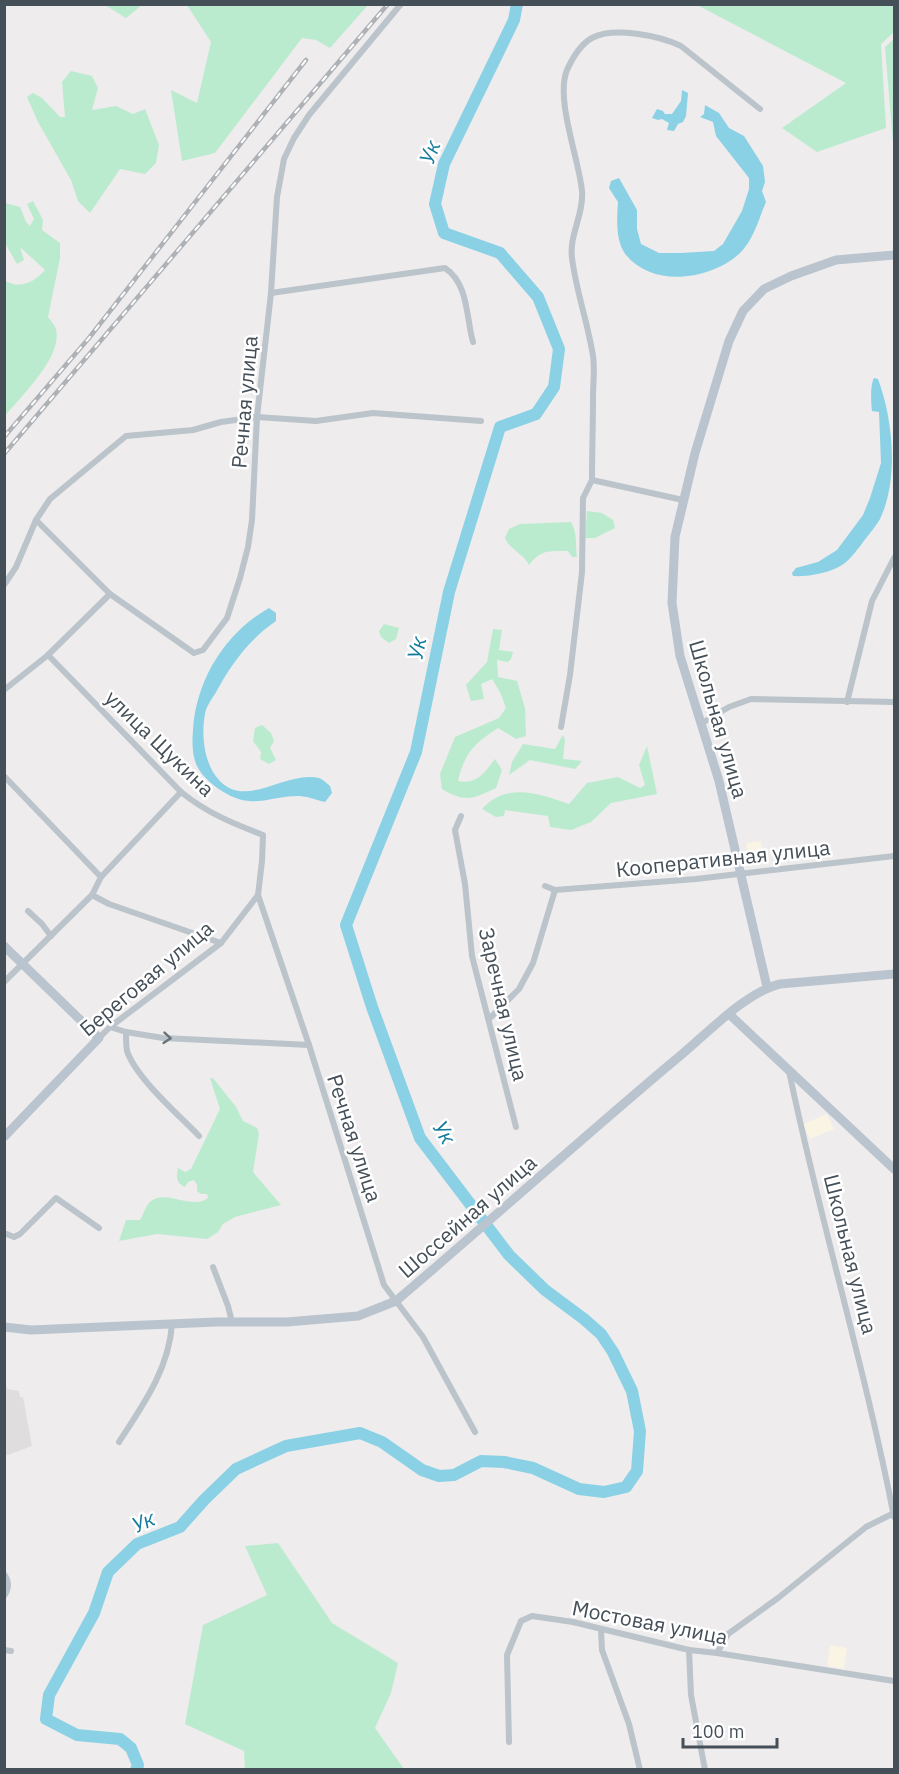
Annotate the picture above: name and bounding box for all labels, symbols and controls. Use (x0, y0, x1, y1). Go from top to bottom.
water label: Ук (411, 136, 447, 168)
street label: Речная улица (224, 335, 264, 469)
water label: Ук (399, 633, 433, 662)
street label: Школьная улица (683, 636, 755, 802)
street label: улица Щукина (99, 684, 221, 802)
street label: Кооперативная улица (614, 833, 832, 883)
street label: Береговая улица (73, 914, 219, 1042)
street label: Заречная улица (473, 925, 535, 1083)
one-way arrow (162, 1031, 171, 1044)
street label: Речная улица (321, 1070, 389, 1206)
water label: Ук (427, 1115, 464, 1150)
street label: Шоссейная улица (392, 1148, 542, 1284)
street label: Школьная улица (818, 1171, 884, 1337)
water label: Ук (127, 1503, 160, 1539)
street label: Мостовая улица (570, 1593, 730, 1651)
scale bar (683, 1711, 778, 1749)
text: 100 m (692, 1720, 744, 1743)

